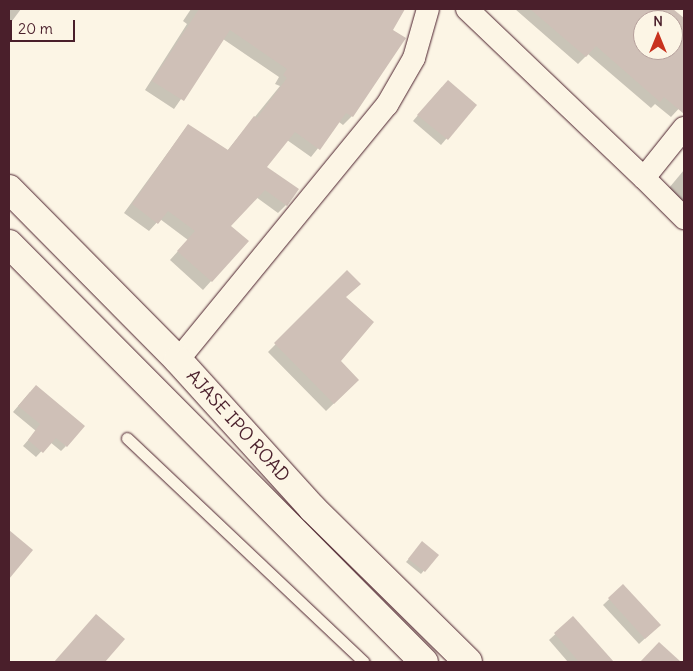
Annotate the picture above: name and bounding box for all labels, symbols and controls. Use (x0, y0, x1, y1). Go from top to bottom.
scale bar (12, 10, 78, 42)
north arrow (633, 10, 683, 60)
text: N (653, 12, 663, 30)
text: 20 m (18, 19, 53, 38)
street label: AJASE IPO ROAD (182, 365, 294, 487)

